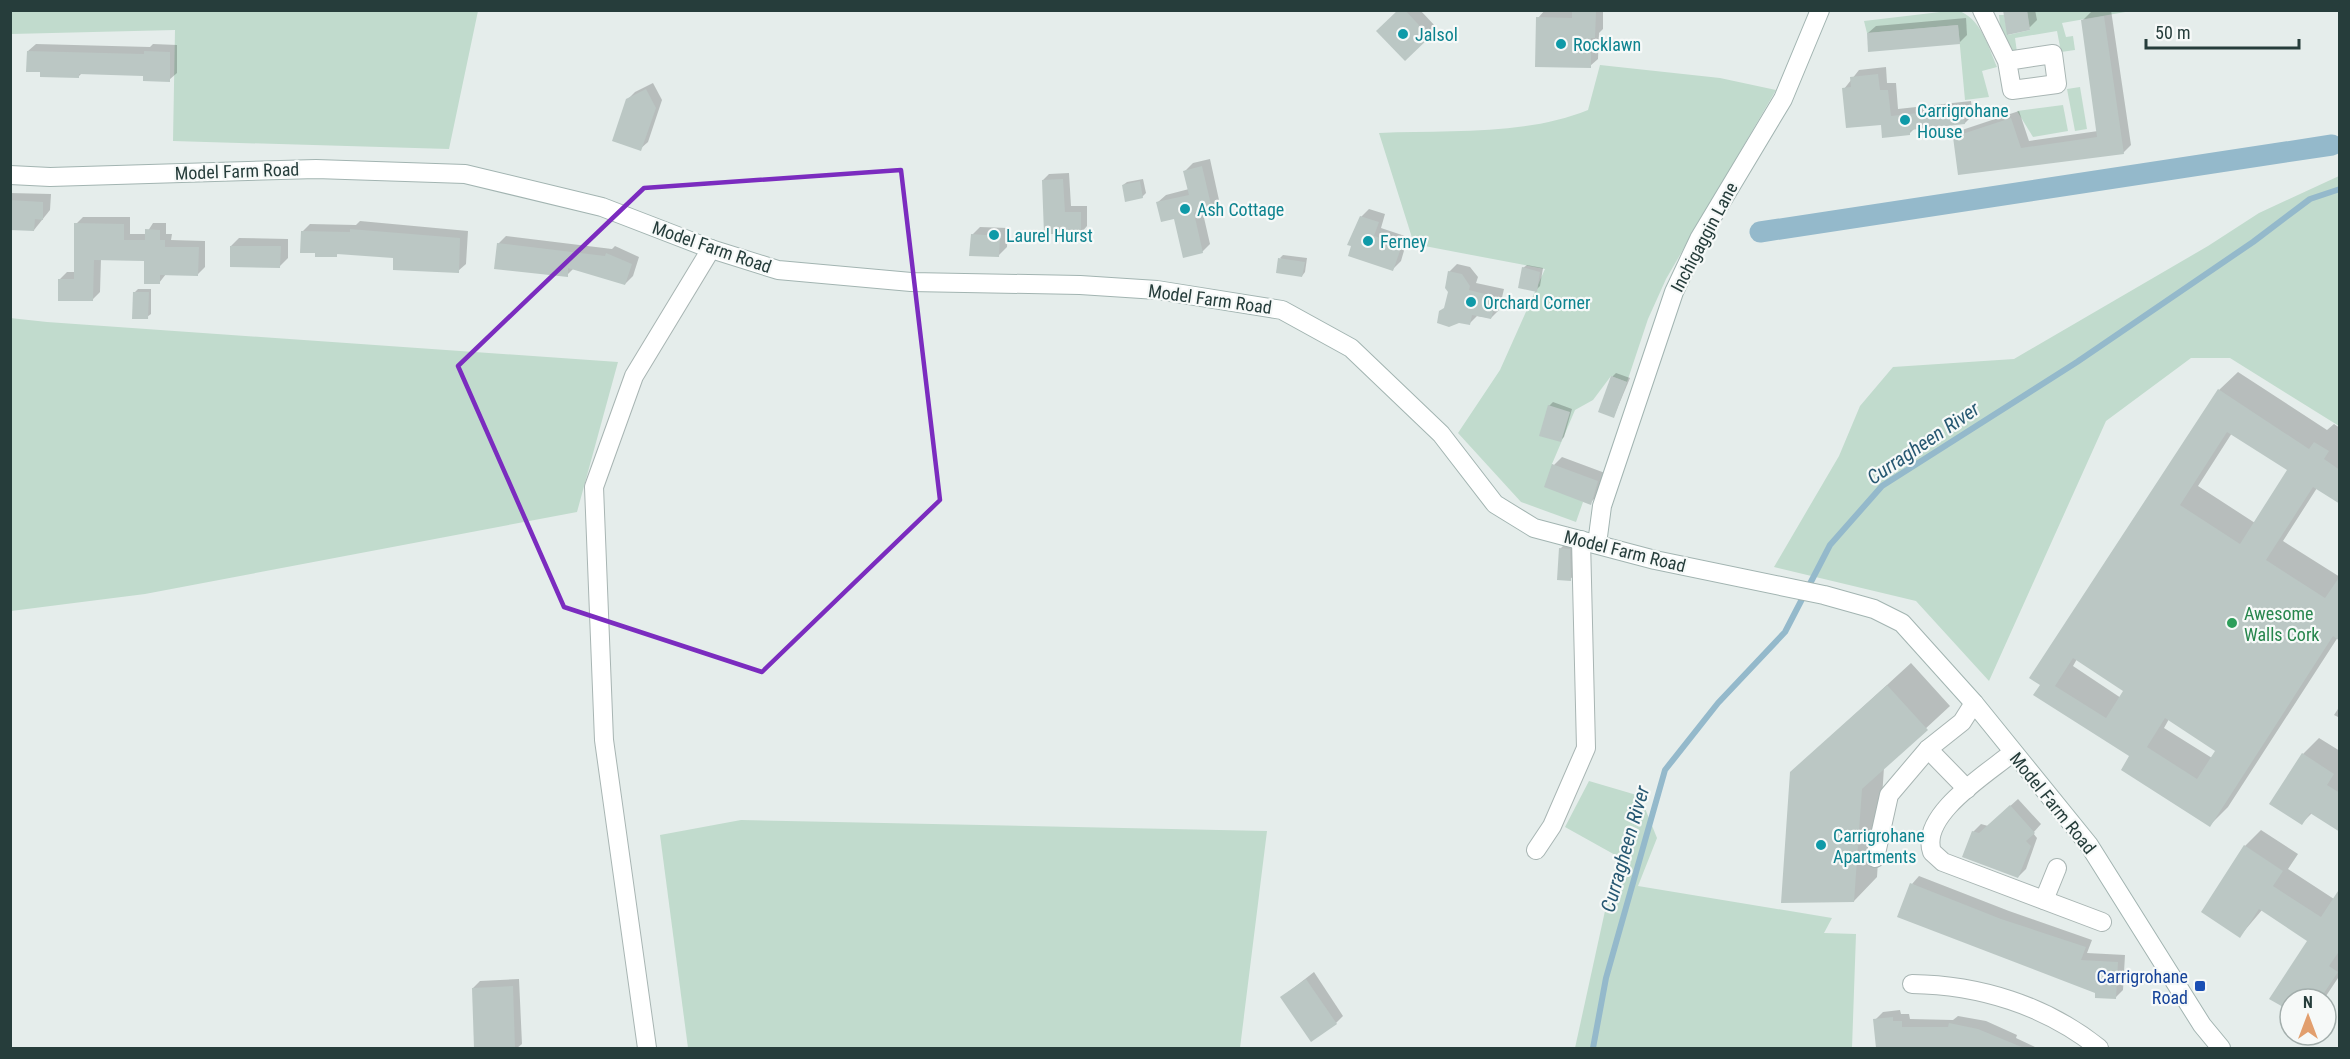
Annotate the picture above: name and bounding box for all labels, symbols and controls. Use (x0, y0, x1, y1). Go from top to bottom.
scale bar (2146, 12, 2299, 50)
text: 50 m (2155, 22, 2190, 43)
place label: Jalsol (1415, 24, 1458, 45)
marker: Jalsol (1396, 27, 1410, 41)
place label: Rocklawn (1573, 34, 1641, 55)
marker: Rocklawn (1554, 37, 1568, 51)
place label: Carrigrohane House (1917, 100, 2009, 142)
marker: Carrigrohane House (1898, 113, 1912, 127)
street label: Model Farm Road (174, 158, 300, 184)
street label: Inchigaggin Lane (1666, 179, 1742, 295)
place label: Ash Cottage (1197, 199, 1284, 220)
marker: Ash Cottage (1178, 202, 1192, 216)
street label: Model Farm Road (650, 217, 774, 277)
place label: Laurel Hurst (1006, 225, 1093, 246)
marker: Laurel Hurst (987, 228, 1001, 242)
place label: Ferney (1380, 231, 1427, 252)
marker: Ferney (1361, 234, 1375, 248)
street label: Model Farm Road (1147, 280, 1273, 318)
place label: Orchard Corner (1483, 292, 1591, 313)
marker: Orchard Corner (1464, 295, 1478, 309)
water label: Curragheen River (1862, 396, 1985, 489)
street label: Model Farm Road (1562, 526, 1688, 576)
place label: Awesome Walls Cork (2244, 603, 2319, 645)
marker: Awesome Walls Cork (2225, 616, 2239, 630)
street label: Model Farm Road (2006, 748, 2100, 858)
water label: Curragheen River (1596, 782, 1655, 915)
place label: Carrigrohane Apartments (1833, 825, 1925, 867)
marker: Carrigrohane Apartments (1814, 838, 1828, 852)
place label: Carrigrohane Road (2096, 966, 2188, 1008)
marker: Carrigrohane Road (2193, 979, 2207, 993)
north arrow (2278, 987, 2338, 1047)
text: N (2303, 993, 2313, 1012)

